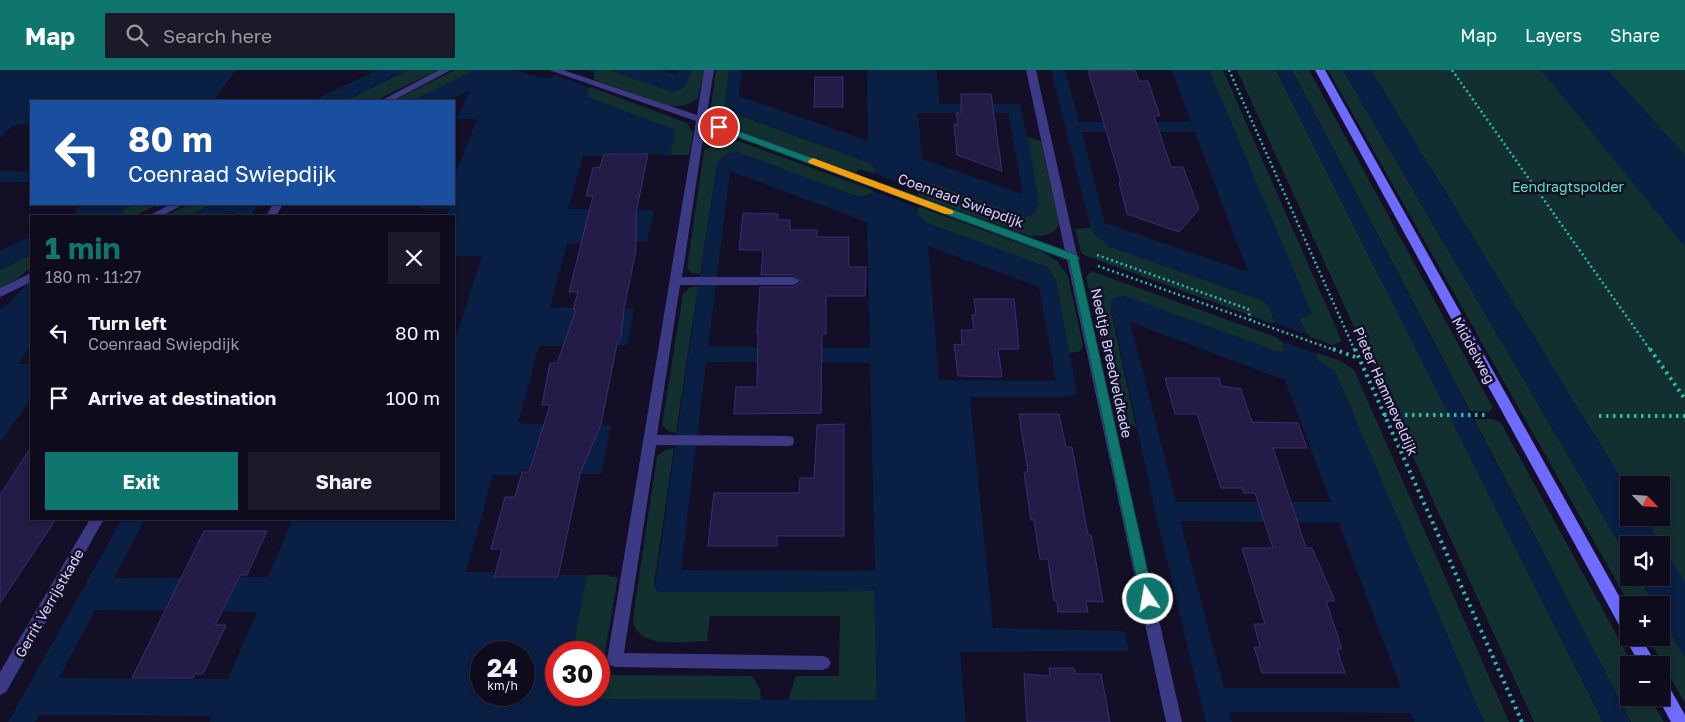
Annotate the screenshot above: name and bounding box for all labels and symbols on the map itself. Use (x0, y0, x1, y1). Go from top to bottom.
pin (698, 106, 740, 148)
street label: Coenraad Swiepdijk (896, 169, 1026, 231)
park label: Eendragtspolder (1512, 178, 1625, 195)
street label: Neeltje Breedveldkade (1088, 287, 1136, 439)
street label: Middelweg (1449, 314, 1499, 386)
street label: Pieter Hammeveldijk (1350, 324, 1422, 458)
north arrow (1620, 476, 1670, 526)
street label: Gerrit Verrijstkade (11, 546, 87, 660)
position arrow (1121, 572, 1173, 624)
speed limit sign: 30 (545, 641, 610, 706)

